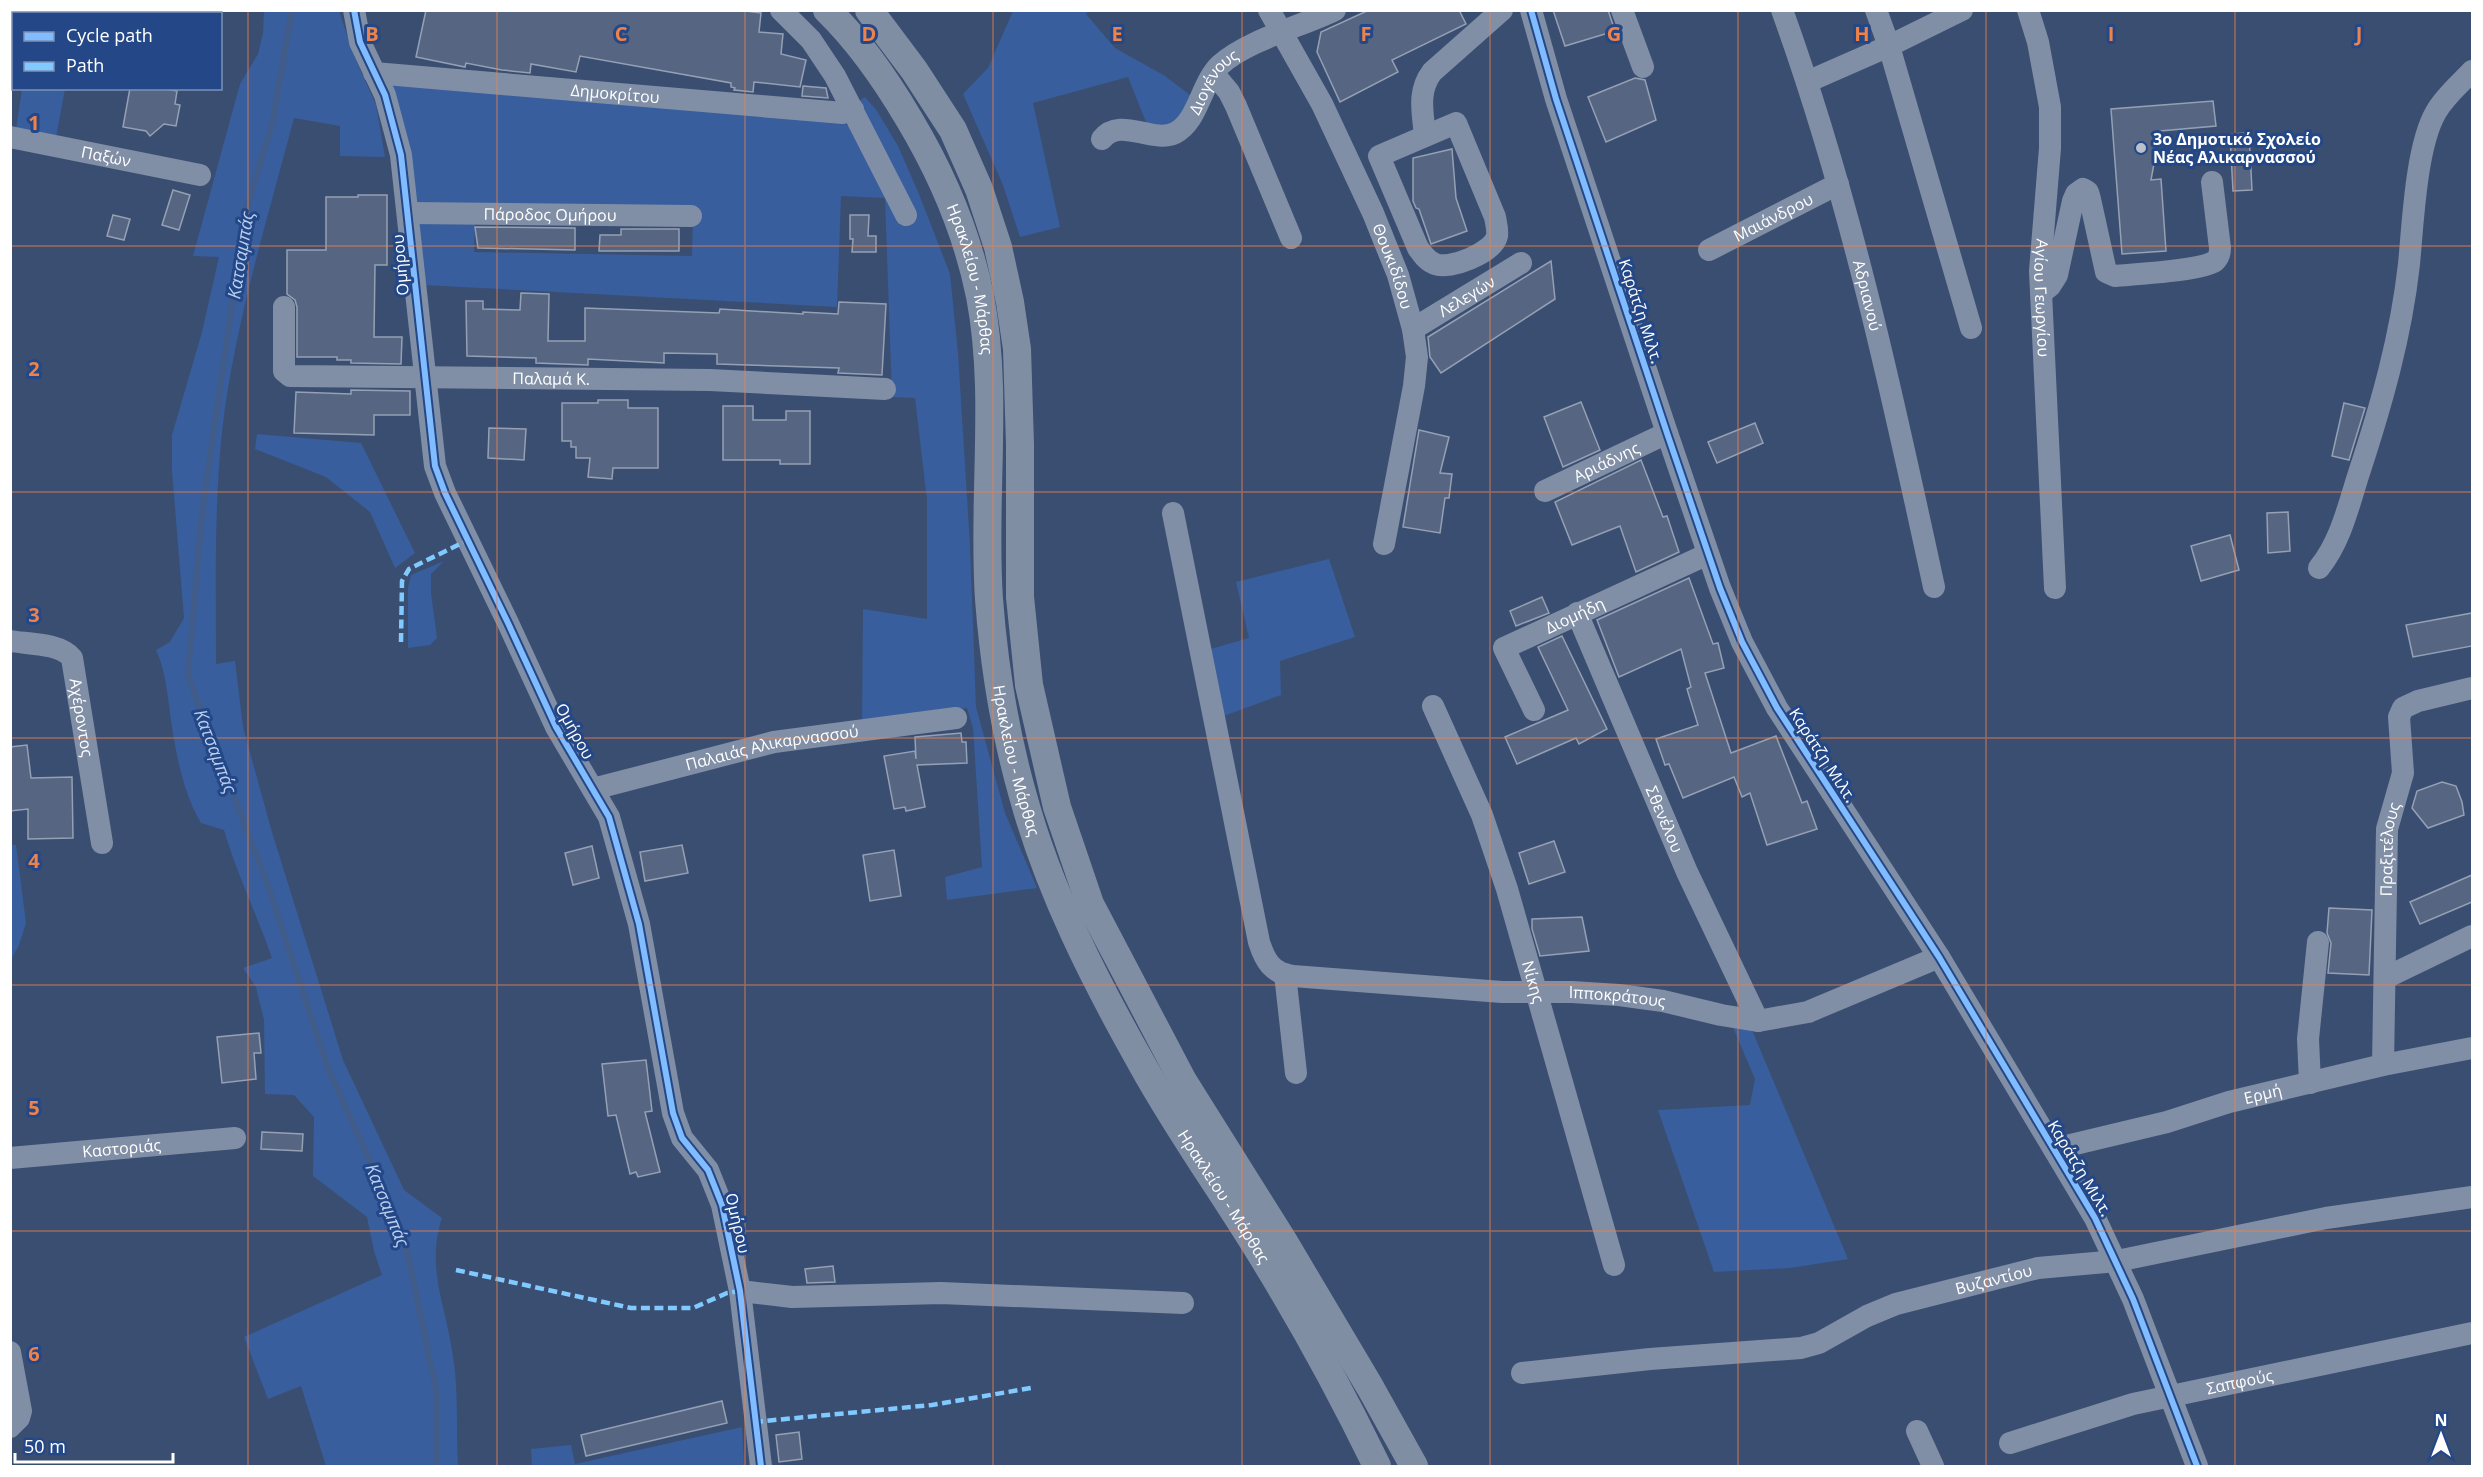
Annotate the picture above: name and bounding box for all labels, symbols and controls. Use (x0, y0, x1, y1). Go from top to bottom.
legend (12, 12, 222, 90)
text: B (365, 20, 379, 47)
text: C (615, 20, 628, 47)
text: D (862, 20, 876, 47)
text: E (1111, 20, 1123, 47)
text: F (1361, 20, 1371, 47)
text: G (1607, 20, 1621, 47)
text: H (1854, 20, 1870, 47)
text: I (2108, 20, 2114, 47)
text: J (2354, 20, 2362, 47)
text: Cycle path (66, 23, 153, 47)
street label: Διογένους (1184, 44, 1243, 118)
text: Path (66, 53, 104, 77)
street label: Δημοκρίτου (570, 79, 660, 108)
text: 1 (28, 109, 40, 136)
place label: 3ο Δημοτικό Σχολείο Νέας Αλικαρνασσού (2153, 128, 2321, 168)
street label: Παξών (79, 141, 133, 172)
marker: 3ο Δημοτικό Σχολείο Νέας Αλικαρνασσού (2134, 141, 2148, 155)
street label: Μαιάνδρου (1730, 188, 1817, 247)
street label: Ηρακλείου - Μάρθας (942, 200, 998, 356)
street label: Πάροδος Ομήρου (483, 203, 617, 226)
water label: Κατσαμπάς (221, 209, 259, 301)
street label: Θουκιδίδου (1367, 220, 1418, 311)
street label: Ομήρου (386, 234, 414, 296)
street label: Αγίου Γεωργίου (2029, 238, 2055, 358)
street label: Καράτζη Μιλτ. (1614, 256, 1668, 366)
street label: Αδριανού (1848, 257, 1887, 333)
street label: Λελεγών (1434, 270, 1500, 322)
text: 2 (28, 355, 40, 382)
street label: Παλαμά Κ. (512, 367, 590, 390)
street label: Αριάδνης (1570, 437, 1643, 487)
street label: Διομήδη (1542, 592, 1608, 639)
text: 3 (28, 601, 40, 628)
street label: Αχέροντος (64, 677, 99, 759)
street label: Ηρακλείου - Μάρθας (988, 683, 1046, 839)
street label: Ομήρου (551, 699, 599, 763)
street label: Καράτζη Μιλτ. (1784, 704, 1862, 806)
water label: Κατσαμπάς (189, 705, 243, 797)
street label: Παλαιάς Αλικαρνασσού (683, 720, 860, 776)
street label: Σθενέλου (1641, 782, 1688, 856)
street label: Πραξιτέλους (2375, 799, 2405, 897)
text: 4 (28, 847, 40, 874)
street label: Νίκης (1517, 958, 1550, 1006)
street label: Ιπποκράτους (1569, 981, 1667, 1012)
street label: Ερμή (2242, 1079, 2284, 1109)
text: 5 (28, 1094, 40, 1121)
street label: Καράτζη Μιλτ. (2043, 1116, 2117, 1220)
street label: Ηρακλείου - Μάρθας (1173, 1125, 1275, 1268)
street label: Καστοριάς (81, 1134, 162, 1163)
water label: Κατσαμπάς (360, 1160, 416, 1251)
street label: Ομήρου (720, 1191, 756, 1255)
street label: Βυζαντίου (1953, 1259, 2034, 1300)
text: 6 (28, 1340, 40, 1367)
street label: Σαπφούς (2204, 1364, 2275, 1399)
north arrow (2411, 1405, 2471, 1465)
text: N (2434, 1409, 2448, 1431)
scale bar (15, 1426, 172, 1464)
text: 50 m (24, 1434, 66, 1458)

